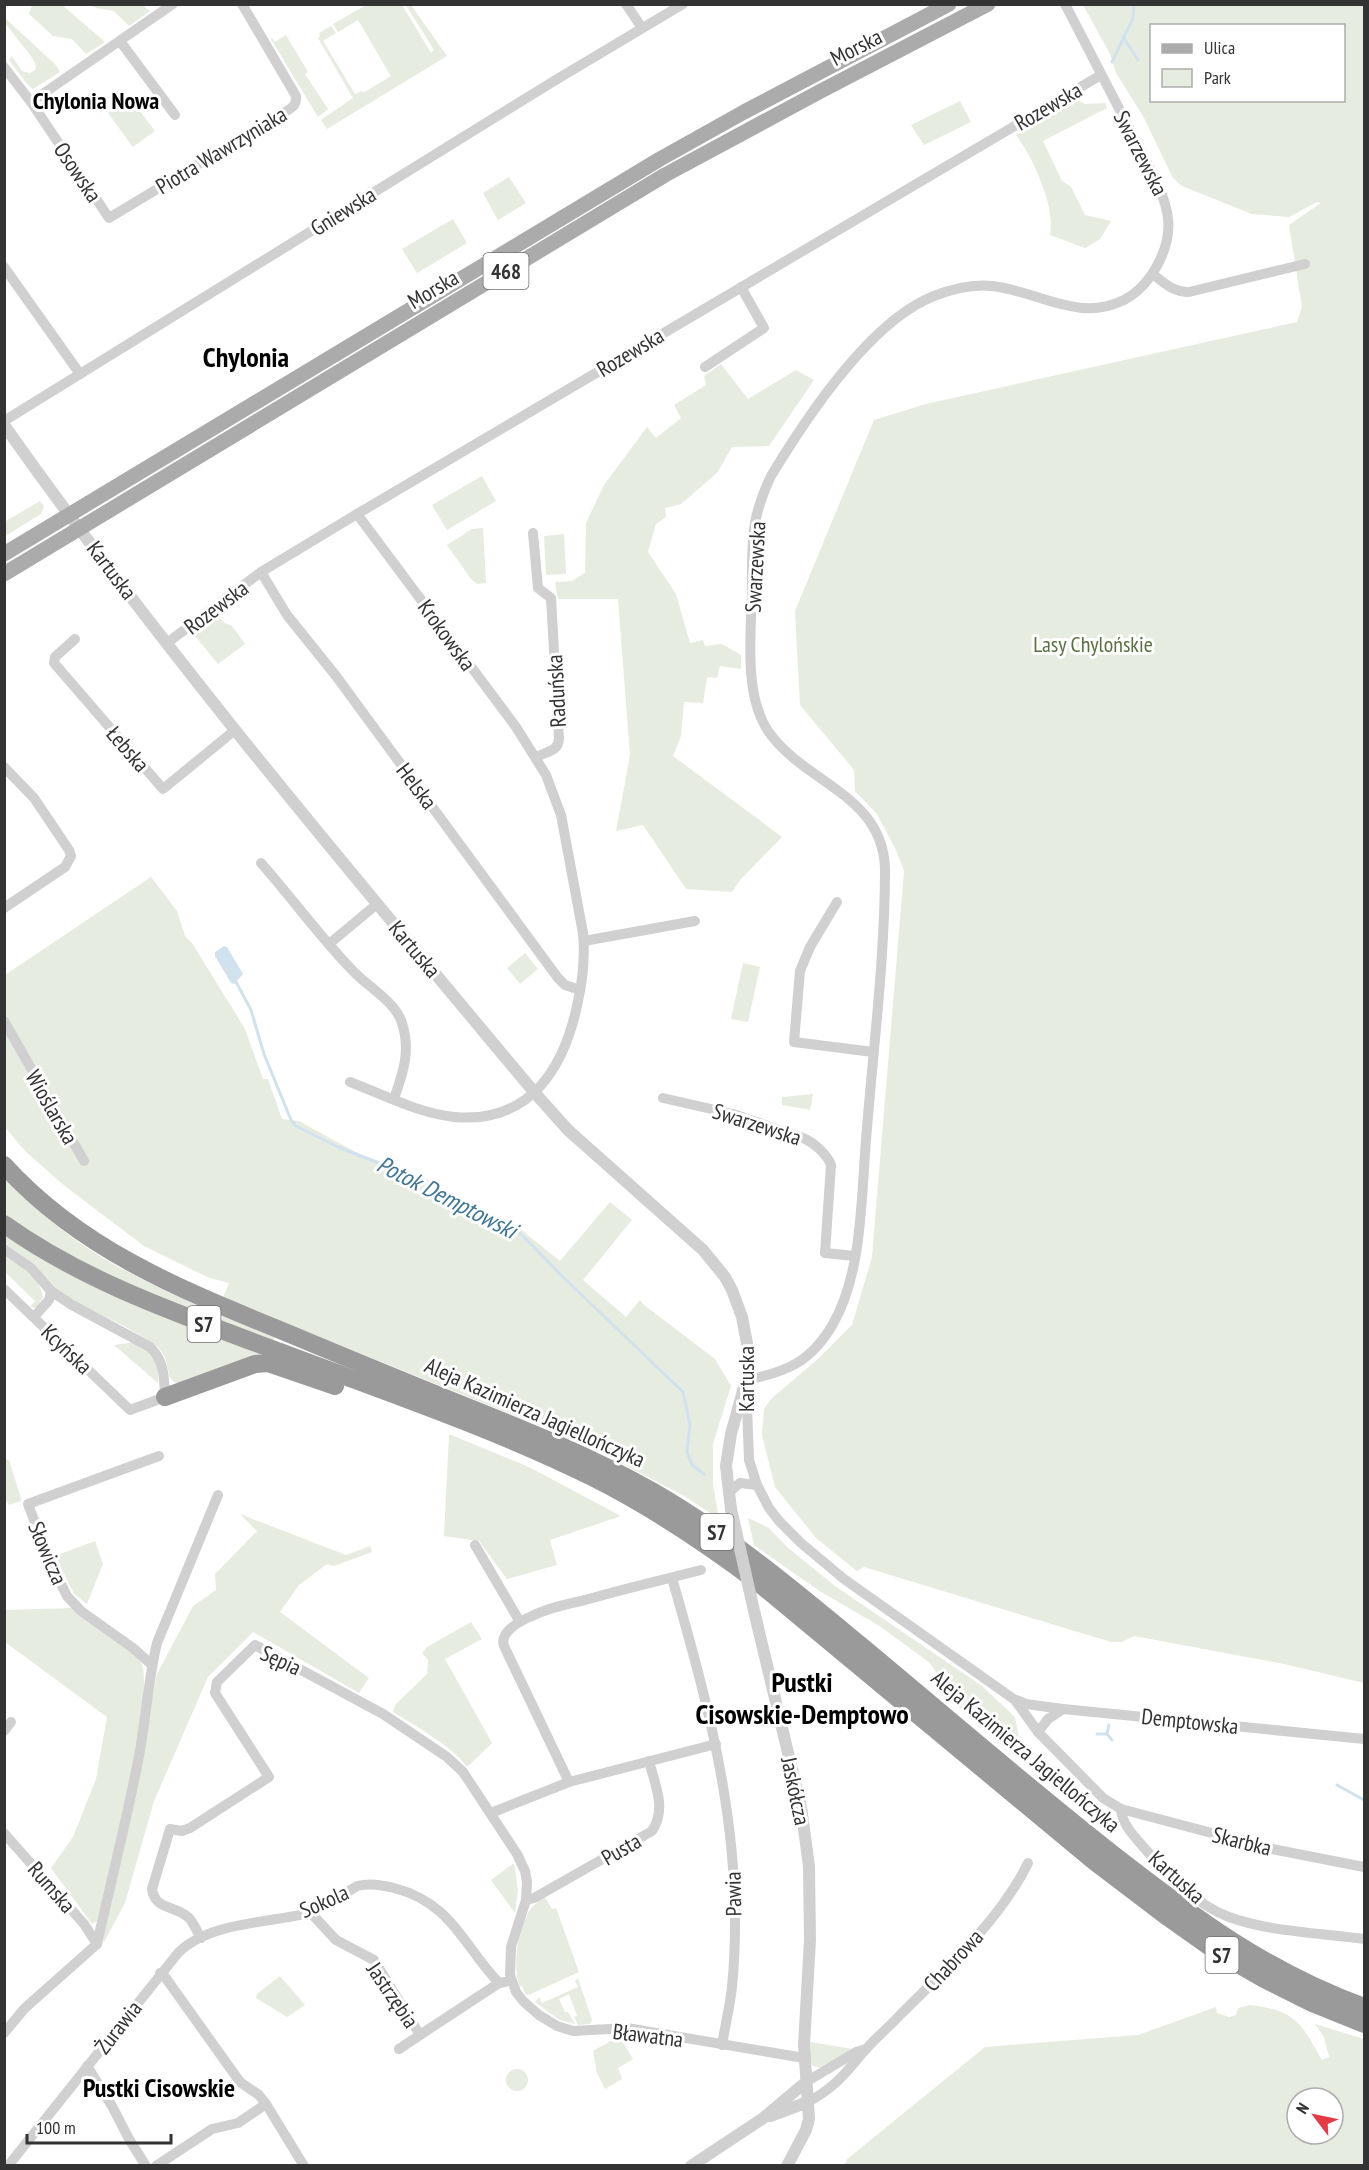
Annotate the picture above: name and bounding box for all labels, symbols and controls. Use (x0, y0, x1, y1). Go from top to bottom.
street label: Morska (825, 22, 887, 72)
legend (1150, 24, 1345, 102)
text: Ulica (1204, 36, 1235, 59)
text: Park (1204, 66, 1231, 89)
street label: Rozewska (1009, 76, 1087, 136)
district label: Chylonia Nowa (33, 85, 159, 116)
street label: Piotra Wawrzyniaka (150, 100, 292, 200)
street label: Swarzewska (1108, 106, 1174, 200)
street label: Osowska (48, 137, 108, 207)
street label: Gniewska (305, 180, 381, 242)
road number: 468 (484, 253, 528, 289)
street label: Morska (403, 263, 463, 315)
street label: Rozewska (591, 321, 669, 383)
district label: Chylonia (203, 338, 289, 375)
street label: Swarzewska (739, 521, 771, 613)
street label: Kartuska (81, 535, 143, 605)
street label: Rozewska (178, 574, 254, 640)
street label: Krokowska (412, 594, 482, 676)
park label: Lasy Chylońskie (1033, 630, 1153, 658)
street label: Raduńska (540, 654, 572, 728)
street label: Łebska (100, 720, 156, 778)
street label: Helska (391, 757, 443, 815)
street label: Kartuska (383, 915, 447, 983)
street label: Wioślarska (20, 1065, 84, 1149)
street label: Swarzewska (709, 1097, 805, 1151)
water label: Potok Demptowski (372, 1148, 525, 1247)
road number: S7 (188, 1306, 220, 1342)
street label: Kcyńska (36, 1318, 98, 1380)
street label: Kartuska (732, 1346, 760, 1412)
street label: Aleja Kazimierza Jagiellończyka (421, 1351, 649, 1473)
road number: S7 (700, 1514, 734, 1550)
street label: Słowicza (22, 1517, 74, 1589)
street label: Sępia (256, 1639, 306, 1681)
district label: Pustki Cisowskie-Demptowo (695, 1663, 909, 1732)
street label: Aleja Kazimierza Jagiellończyka (926, 1664, 1126, 1838)
street label: Demptowska (1140, 1702, 1240, 1740)
street label: Jaskółcza (775, 1753, 817, 1828)
street label: Skarbka (1210, 1820, 1274, 1862)
street label: Pusta (596, 1827, 646, 1871)
street label: Kartuska (1143, 1844, 1211, 1910)
street label: Rumska (22, 1855, 82, 1919)
street label: Pawia (719, 1871, 747, 1917)
street label: Sokola (295, 1878, 353, 1924)
street label: Chabrowa (917, 1923, 989, 1997)
road number: S7 (1206, 1937, 1238, 1973)
street label: Jastrzębia (360, 1956, 425, 2033)
street label: Żurawia (88, 1995, 148, 2059)
street label: Bławatna (611, 2017, 685, 2053)
district label: Pustki Cisowskie (83, 2071, 235, 2104)
north arrow (1285, 2086, 1345, 2146)
text: N (1292, 2099, 1313, 2117)
scale bar (27, 2107, 171, 2145)
text: 100 m (36, 2116, 76, 2139)

